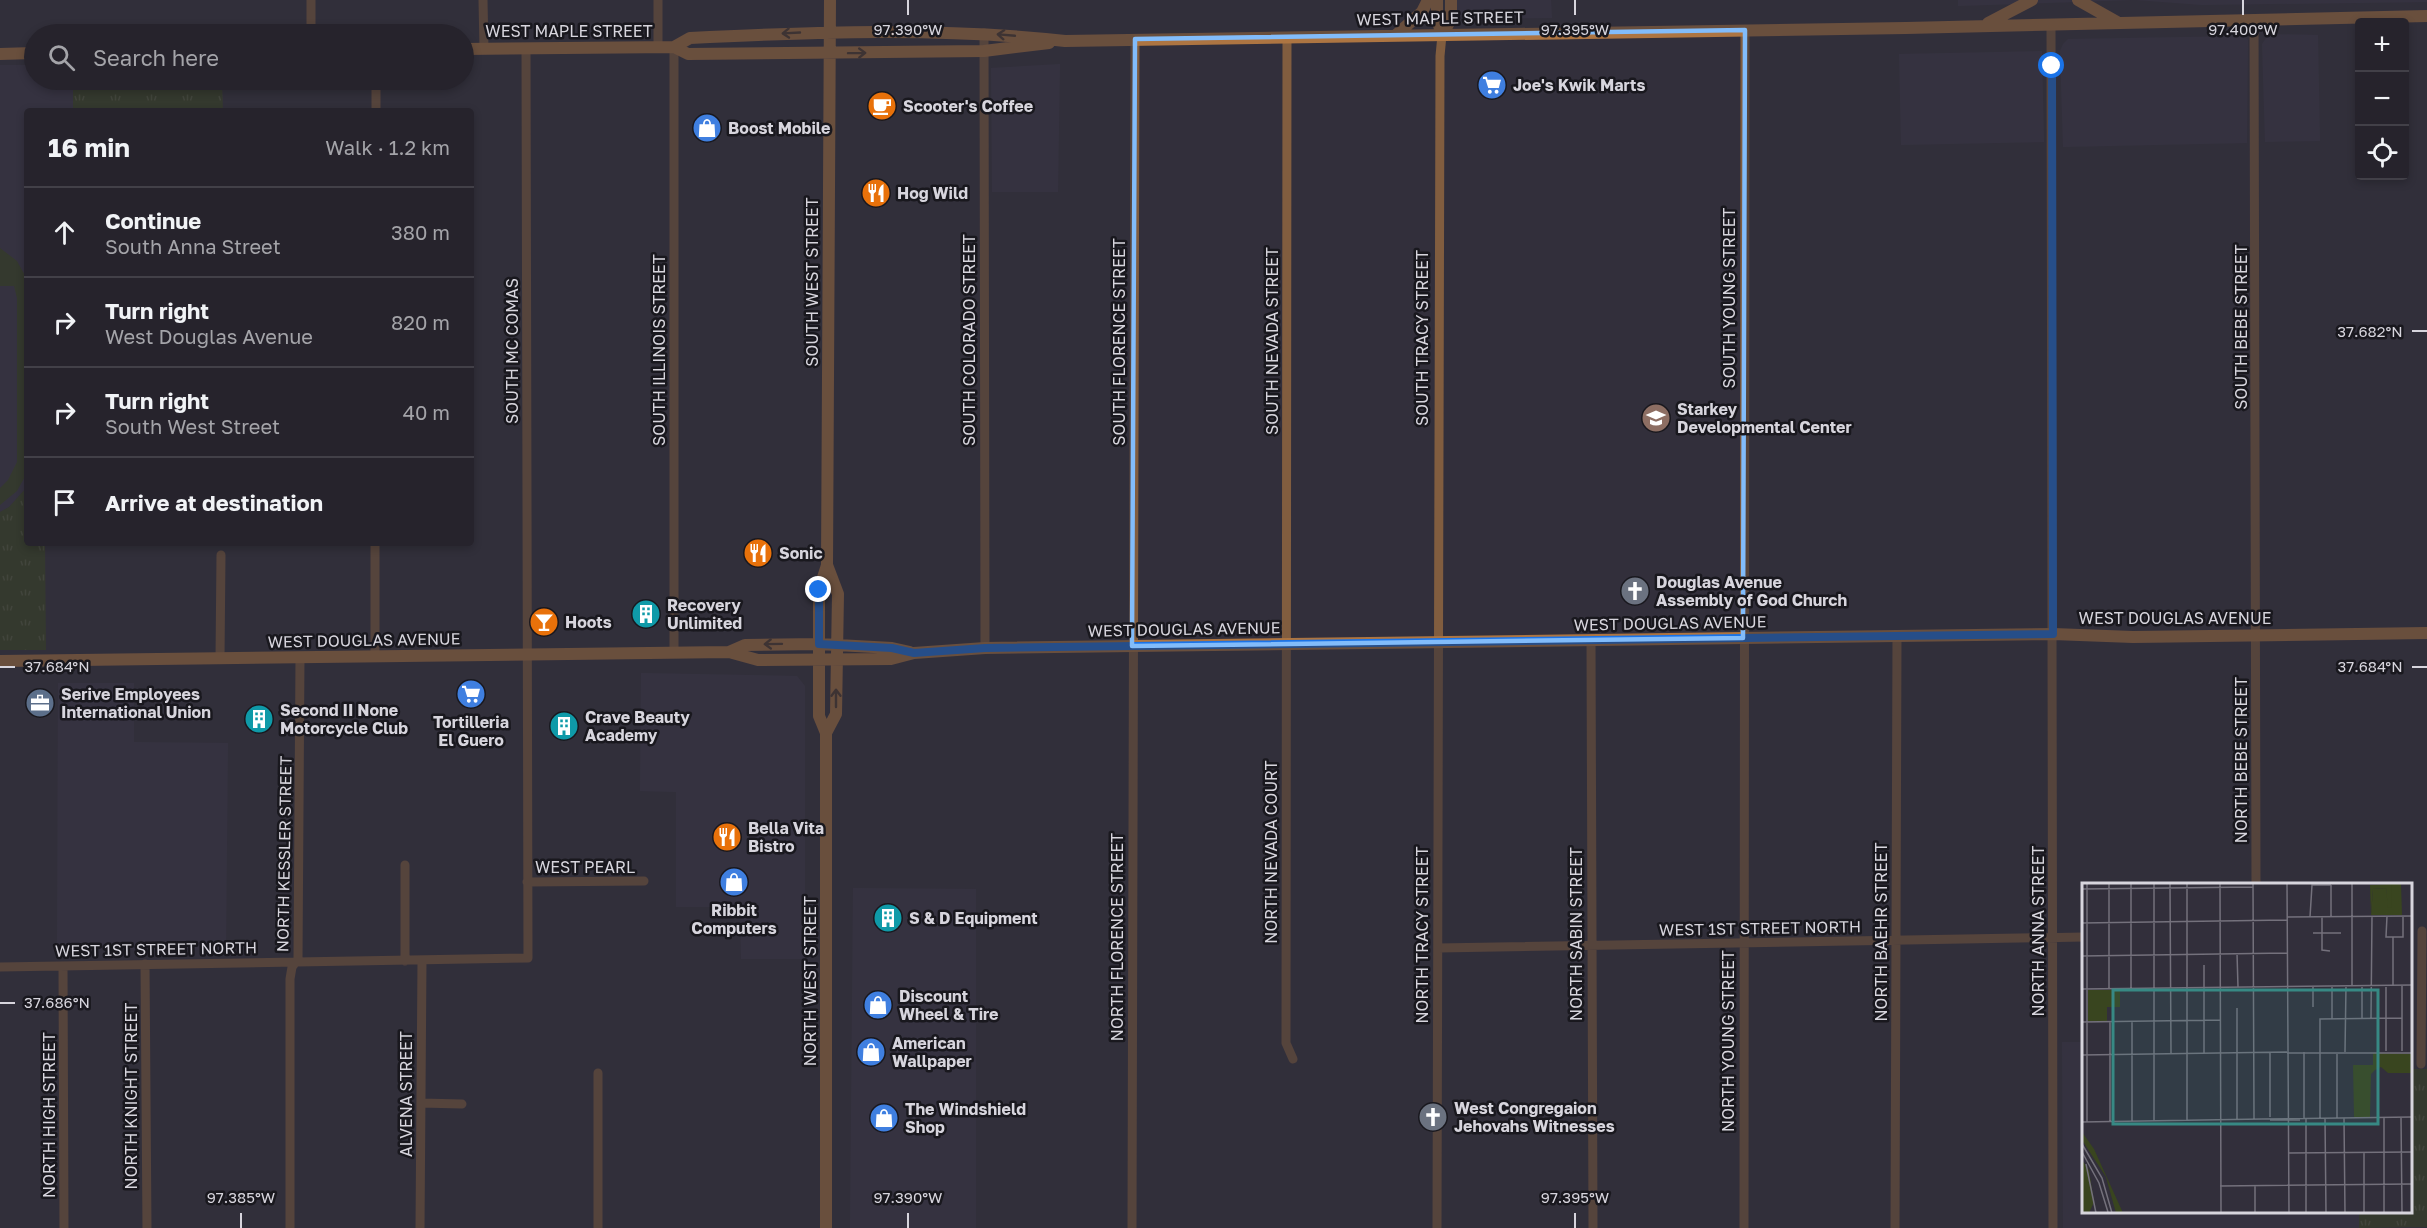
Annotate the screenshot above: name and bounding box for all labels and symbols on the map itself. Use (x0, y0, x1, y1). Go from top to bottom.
street label: WEST MAPLE STREET (1356, 7, 1524, 29)
text: 97.390°W (874, 20, 942, 38)
text: 97.395°W (1541, 20, 1609, 38)
text: 97.400°W (2208, 20, 2278, 38)
street label: WEST MAPLE STREET (485, 21, 653, 41)
one-way arrow (781, 27, 801, 38)
one-way arrow (997, 29, 1017, 40)
one-way arrow (846, 48, 866, 59)
route start (2038, 52, 2064, 78)
supermarket icon: Joe's Kwik Marts (1476, 69, 1508, 101)
place label: Joe's Kwik Marts (1513, 75, 1645, 95)
cafe icon: Scooter's Coffee (866, 90, 898, 122)
place label: Scooter's Coffee (903, 96, 1033, 116)
shop icon: Boost Mobile (691, 112, 723, 144)
place label: Boost Mobile (728, 118, 831, 138)
restaurant icon: Hog Wild (860, 177, 892, 209)
place label: Hog Wild (897, 183, 968, 203)
street label: SOUTH WEST STREET (802, 197, 822, 367)
street label: SOUTH YOUNG STREET (1719, 207, 1739, 389)
street label: SOUTH COLORADO STREET (959, 234, 979, 446)
street label: SOUTH FLORENCE STREET (1109, 238, 1129, 446)
street label: SOUTH BEBE STREET (2231, 244, 2251, 410)
street label: SOUTH NEVADA STREET (1262, 247, 1282, 435)
street label: SOUTH TRACY STREET (1412, 250, 1432, 426)
street label: SOUTH ILLINOIS STREET (649, 254, 669, 446)
street label: SOUTH MC COMAS (502, 278, 522, 424)
text: 37.682°N (2337, 322, 2403, 340)
place label: Starkey Developmental Center (1677, 399, 1852, 437)
school or university icon: Starkey Developmental Center (1640, 402, 1672, 434)
restaurant icon: Sonic (742, 537, 774, 569)
place label: Sonic (779, 543, 823, 563)
place label: Douglas Avenue Assembly of God Church (1656, 572, 1847, 610)
church icon: Douglas Avenue Assembly of God Church (1619, 575, 1651, 607)
route end (805, 576, 831, 602)
place label: Recovery Unlimited (667, 595, 742, 633)
building icon: Recovery Unlimited (630, 598, 662, 630)
bar icon: Hoots (528, 606, 560, 638)
street label: WEST DOUGLAS AVENUE (2079, 608, 2271, 628)
street label: WEST DOUGLAS AVENUE (1573, 611, 1767, 635)
place label: Hoots (565, 612, 612, 632)
street label: WEST DOUGLAS AVENUE (1087, 617, 1281, 641)
street label: WEST DOUGLAS AVENUE (267, 628, 461, 652)
one-way arrow (764, 638, 784, 650)
text: 37.684°N (24, 657, 90, 675)
text: 37.684°N (2337, 657, 2403, 675)
street label: NORTH BEBE STREET (2231, 677, 2251, 843)
supermarket icon: Tortilleria El Guero (455, 678, 487, 710)
place label: Serive Employees International Union (61, 684, 211, 722)
office icon: Serive Employees International Union (24, 687, 56, 719)
one-way arrow (830, 688, 842, 708)
place label: Second II None Motorcycle Club (280, 700, 408, 738)
building icon: Second II None Motorcycle Club (243, 703, 275, 735)
place label: Crave Beauty Academy (585, 707, 690, 745)
building icon: Crave Beauty Academy (548, 710, 580, 742)
place label: Tortilleria El Guero (433, 712, 509, 750)
street label: NORTH KESSLER STREET (272, 756, 296, 952)
street label: NORTH NEVADA COURT (1261, 760, 1281, 944)
place label: Bella Vita Bistro (748, 818, 824, 856)
restaurant icon: Bella Vita Bistro (711, 821, 743, 853)
street label: NORTH FLORENCE STREET (1107, 833, 1127, 1041)
street label: NORTH BAEHR STREET (1871, 842, 1891, 1022)
street label: NORTH ANNA STREET (2028, 845, 2048, 1017)
street label: NORTH TRACY STREET (1412, 846, 1432, 1024)
street label: NORTH SABIN STREET (1566, 847, 1586, 1021)
street label: WEST PEARL (535, 857, 635, 877)
shop icon: Ribbit Computers (718, 866, 750, 898)
inset map (2082, 883, 2412, 1213)
street label: NORTH WEST STREET (800, 896, 820, 1066)
place label: Ribbit Computers (691, 900, 777, 938)
building icon: S & D Equipment (872, 902, 904, 934)
place label: S & D Equipment (909, 908, 1038, 928)
street label: WEST 1ST STREET NORTH (1659, 916, 1861, 940)
street label: WEST 1ST STREET NORTH (55, 937, 257, 961)
street label: NORTH YOUNG STREET (1718, 950, 1738, 1132)
place label: Discount Wheel & Tire (899, 986, 999, 1024)
shop icon: Discount Wheel & Tire (862, 989, 894, 1021)
text: 37.686°N (24, 993, 90, 1011)
street label: NORTH KNIGHT STREET (121, 1002, 141, 1189)
street label: ALVENA STREET (396, 1031, 416, 1157)
street label: NORTH HIGH STREET (39, 1032, 59, 1198)
place label: American Wallpaper (892, 1033, 972, 1071)
shop icon: American Wallpaper (855, 1036, 887, 1068)
place label: West Congregaion Jehovahs Witnesses (1454, 1098, 1615, 1136)
place label: The Windshield Shop (905, 1099, 1026, 1137)
church icon: West Congregaion Jehovahs Witnesses (1417, 1101, 1449, 1133)
shop icon: The Windshield Shop (868, 1102, 900, 1134)
text: 97.385°W (207, 1188, 275, 1206)
text: 97.390°W (874, 1188, 942, 1206)
text: 97.395°W (1541, 1188, 1609, 1206)

